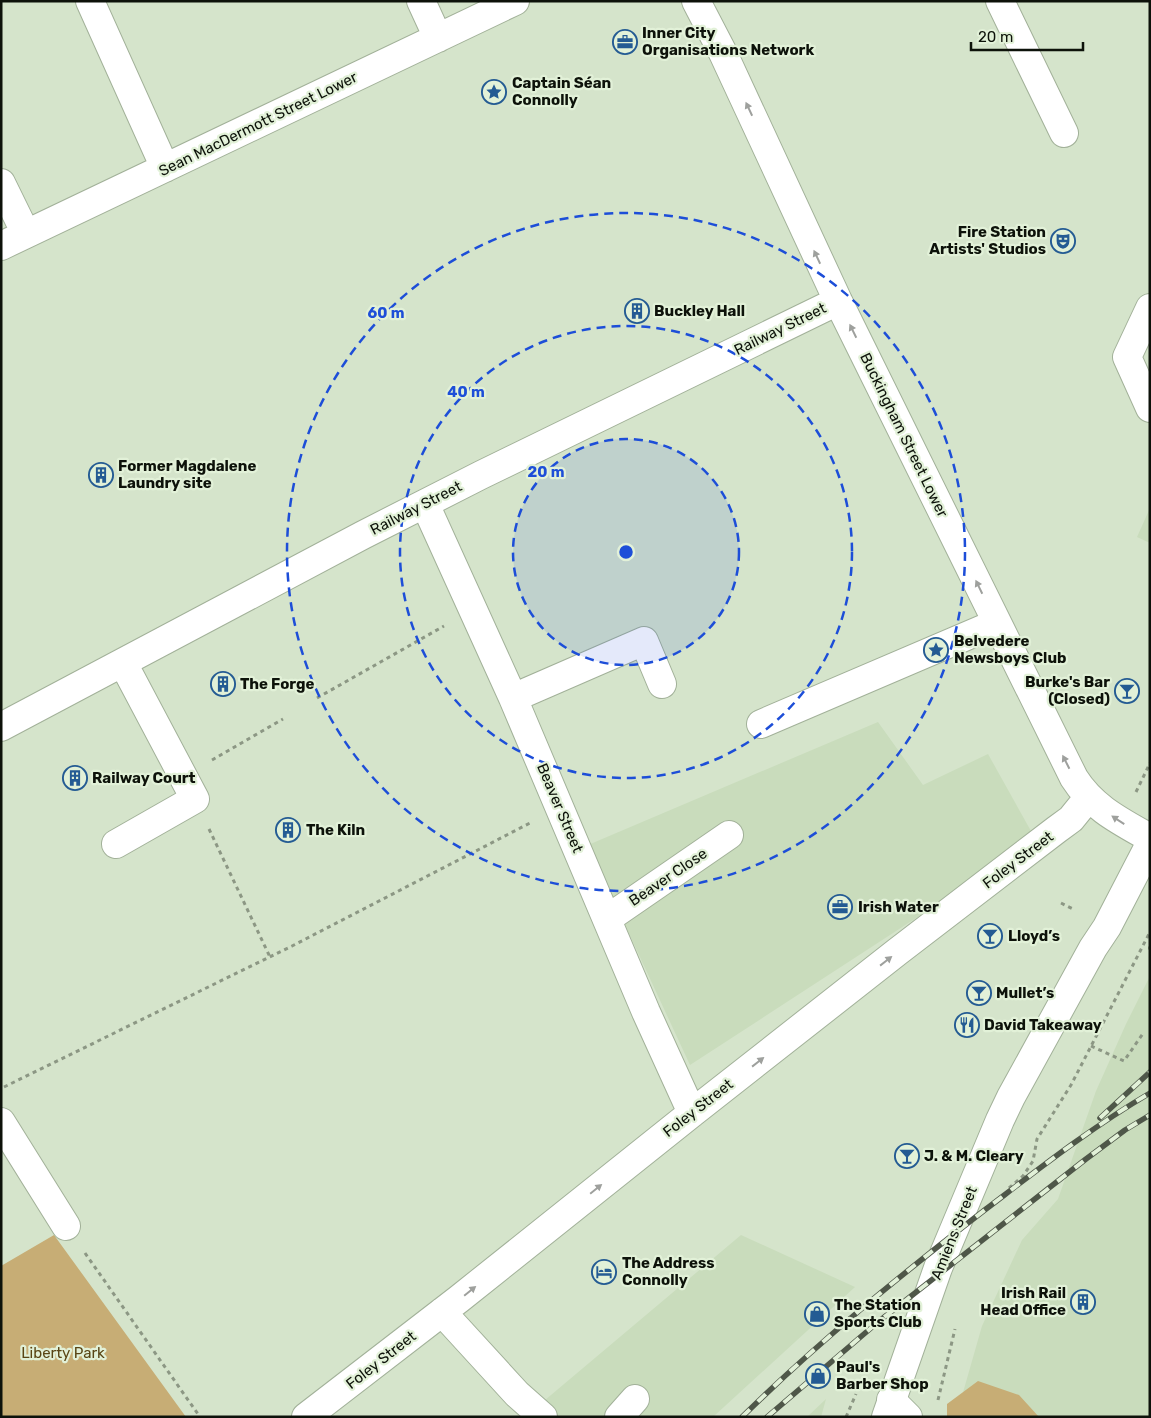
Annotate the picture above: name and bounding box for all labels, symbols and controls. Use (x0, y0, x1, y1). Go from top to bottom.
scale bar (971, 20, 1084, 52)
place label: Inner City Organisations Network (642, 24, 814, 59)
text: 20 m (978, 28, 1013, 46)
office icon: Inner City Organisations Network (612, 29, 638, 55)
street label: Sean MacDermott Street Lower (156, 68, 360, 180)
place label: Captain Séan Connolly (512, 74, 611, 109)
place icon: Captain Séan Connolly (481, 79, 507, 105)
one-way arrow (745, 102, 753, 116)
place label: Fire Station Artists' Studios (929, 223, 1046, 258)
theatre icon: Fire Station Artists' Studios (1050, 228, 1076, 254)
one-way arrow (813, 250, 821, 264)
building icon: Buckley Hall (624, 298, 650, 324)
street label: Railway Street (731, 299, 829, 359)
place label: Buckley Hall (654, 302, 745, 320)
text: 60 m (368, 304, 404, 322)
one-way arrow (849, 324, 857, 338)
street label: Buckingham Street Lower (856, 350, 952, 520)
text: 40 m (447, 383, 485, 401)
place label: Former Magdalene Laundry site (118, 457, 256, 492)
building icon: Former Magdalene Laundry site (88, 462, 114, 488)
text: 20 m (528, 463, 564, 481)
street label: Railway Street (367, 477, 465, 539)
centre of rings (617, 543, 635, 561)
one-way arrow (975, 579, 983, 594)
place label: Belvedere Newsboys Club (954, 632, 1067, 667)
place icon: Belvedere Newsboys Club (923, 637, 949, 663)
building icon: The Forge (210, 671, 236, 697)
place label: Burke's Bar (Closed) (1025, 673, 1110, 708)
place label: The Forge (240, 675, 315, 693)
bar icon: Burke's Bar (Closed) (1114, 678, 1140, 704)
one-way arrow (1062, 755, 1070, 769)
street label: Beaver Street (533, 761, 587, 856)
building icon: Railway Court (62, 765, 88, 791)
place label: Railway Court (92, 769, 196, 787)
one-way arrow (1111, 815, 1125, 824)
building icon: The Kiln (275, 817, 301, 843)
place label: The Kiln (306, 821, 365, 839)
street label: Foley Street (979, 827, 1057, 892)
street label: Beaver Close (626, 844, 710, 910)
office icon: Irish Water (827, 894, 853, 920)
place label: Irish Water (858, 898, 939, 916)
bar icon: Lloyd’s (977, 923, 1003, 949)
place label: Lloyd’s (1008, 927, 1060, 945)
one-way arrow (879, 956, 892, 967)
bar icon: Mullet’s (966, 980, 992, 1006)
place label: Mullet’s (996, 984, 1054, 1002)
restaurant icon: David Takeaway (954, 1012, 980, 1038)
place label: David Takeaway (984, 1016, 1102, 1034)
one-way arrow (751, 1056, 764, 1067)
street label: Foley Street (659, 1075, 737, 1141)
bar icon: J. & M. Cleary (894, 1143, 920, 1169)
place label: J. & M. Cleary (924, 1147, 1024, 1165)
one-way arrow (590, 1184, 603, 1195)
street label: Amiens Street (927, 1184, 981, 1282)
place label: The Address Connolly (622, 1254, 715, 1289)
hotel icon: The Address Connolly (591, 1259, 617, 1285)
place label: Irish Rail Head Office (980, 1284, 1066, 1319)
one-way arrow (463, 1285, 476, 1296)
building icon: Irish Rail Head Office (1070, 1289, 1096, 1315)
place label: The Station Sports Club (834, 1296, 922, 1331)
shop icon: The Station Sports Club (804, 1301, 830, 1327)
street label: Foley Street (342, 1327, 420, 1393)
park label: Liberty Park (21, 1344, 105, 1362)
place label: Paul's Barber Shop (836, 1358, 929, 1393)
shop icon: Paul's Barber Shop (805, 1363, 831, 1389)

